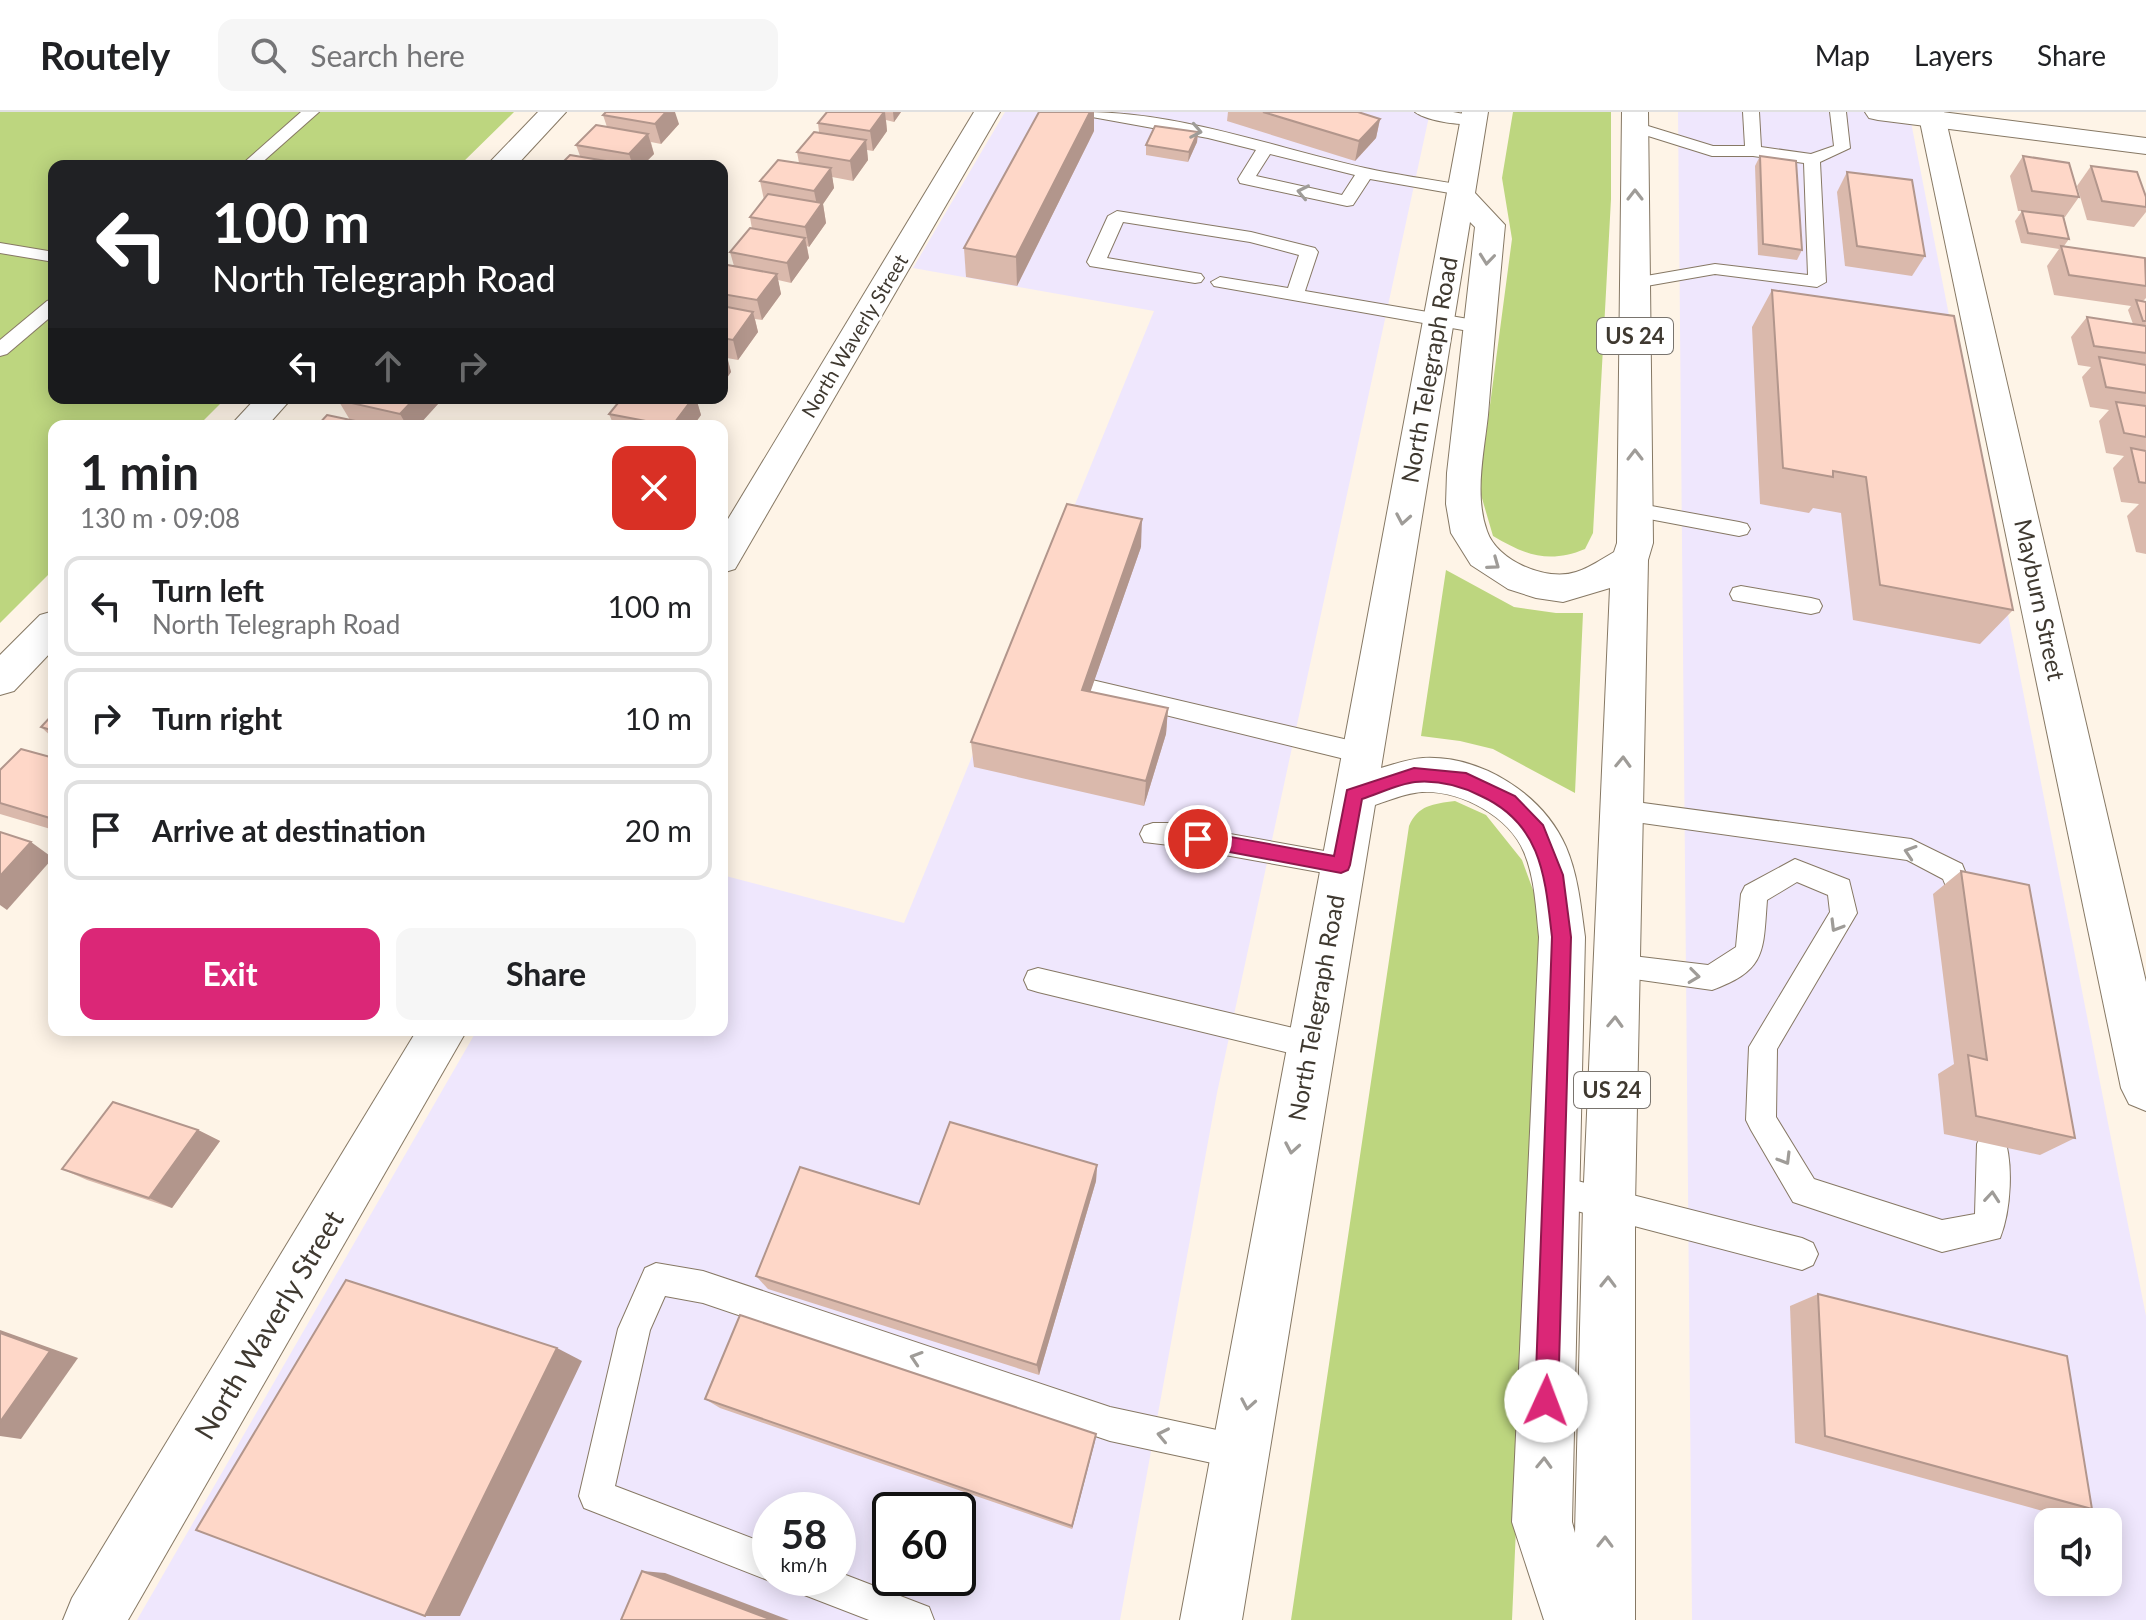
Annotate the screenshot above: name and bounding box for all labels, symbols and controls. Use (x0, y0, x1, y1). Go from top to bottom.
search box (218, 19, 778, 91)
text: Routely (40, 32, 170, 78)
icon: search (246, 33, 290, 77)
text: Search here (310, 37, 465, 73)
text: Map (1815, 38, 1870, 72)
text: Layers (1914, 38, 1993, 72)
text: Share (2037, 38, 2106, 72)
one-way arrow (1189, 122, 1202, 139)
one-way arrow (1297, 184, 1311, 201)
text: 100 m (212, 188, 370, 255)
one-way arrow (1626, 188, 1644, 201)
icon: left (80, 192, 184, 296)
street label: North Waverly Street (796, 249, 912, 422)
one-way arrow (1478, 253, 1495, 266)
street label: North Telegraph Road (1394, 254, 1463, 485)
text: North Telegraph Road (212, 256, 556, 300)
road number: US 24 (1597, 318, 1673, 354)
icon: left (282, 344, 326, 388)
icon: ahead (366, 344, 410, 388)
icon: right (450, 344, 494, 388)
text: 1 min (80, 443, 199, 500)
button: close (612, 446, 696, 530)
one-way arrow (1626, 448, 1644, 461)
text: 130 m · 09:08 (80, 502, 240, 534)
one-way arrow (1395, 512, 1412, 526)
street label: Mayburn Street (2009, 516, 2072, 683)
one-way arrow (1485, 554, 1500, 569)
text: Turn left (152, 572, 264, 608)
icon: left (84, 584, 128, 628)
text: 100 m (607, 588, 692, 624)
text: North Telegraph Road (152, 608, 400, 640)
icon: right (84, 696, 128, 740)
text: Turn right (152, 700, 282, 736)
text: 10 m (625, 700, 692, 736)
one-way arrow (1615, 755, 1632, 768)
pin (1164, 805, 1232, 873)
icon: arrive (84, 808, 128, 852)
text: Arrive at destination (152, 812, 426, 848)
text: 20 m (625, 812, 692, 848)
icon: arrive (1176, 817, 1220, 861)
one-way arrow (1904, 845, 1917, 861)
street label: North Telegraph Road (1281, 892, 1350, 1123)
one-way arrow (1831, 917, 1846, 932)
button: Exit (80, 928, 380, 1020)
button: Share (396, 928, 696, 1020)
one-way arrow (1687, 967, 1701, 984)
one-way arrow (1606, 1015, 1623, 1028)
road number: US 24 (1574, 1072, 1650, 1108)
one-way arrow (1285, 1141, 1302, 1154)
one-way arrow (1775, 1150, 1790, 1165)
one-way arrow (1983, 1190, 2000, 1203)
street label: North Waverly Street (186, 1204, 350, 1445)
one-way arrow (1599, 1275, 1617, 1288)
one-way arrow (909, 1351, 923, 1367)
position arrow (1504, 1359, 1588, 1443)
one-way arrow (1241, 1397, 1258, 1411)
one-way arrow (1157, 1427, 1171, 1444)
one-way arrow (1536, 1456, 1553, 1469)
speed limit sign: 60 (872, 1492, 976, 1596)
map controls (2034, 1508, 2122, 1596)
button: sound (2034, 1508, 2122, 1596)
text: 58 (781, 1510, 827, 1558)
one-way arrow (1596, 1535, 1614, 1548)
text: km/h (781, 1552, 827, 1576)

